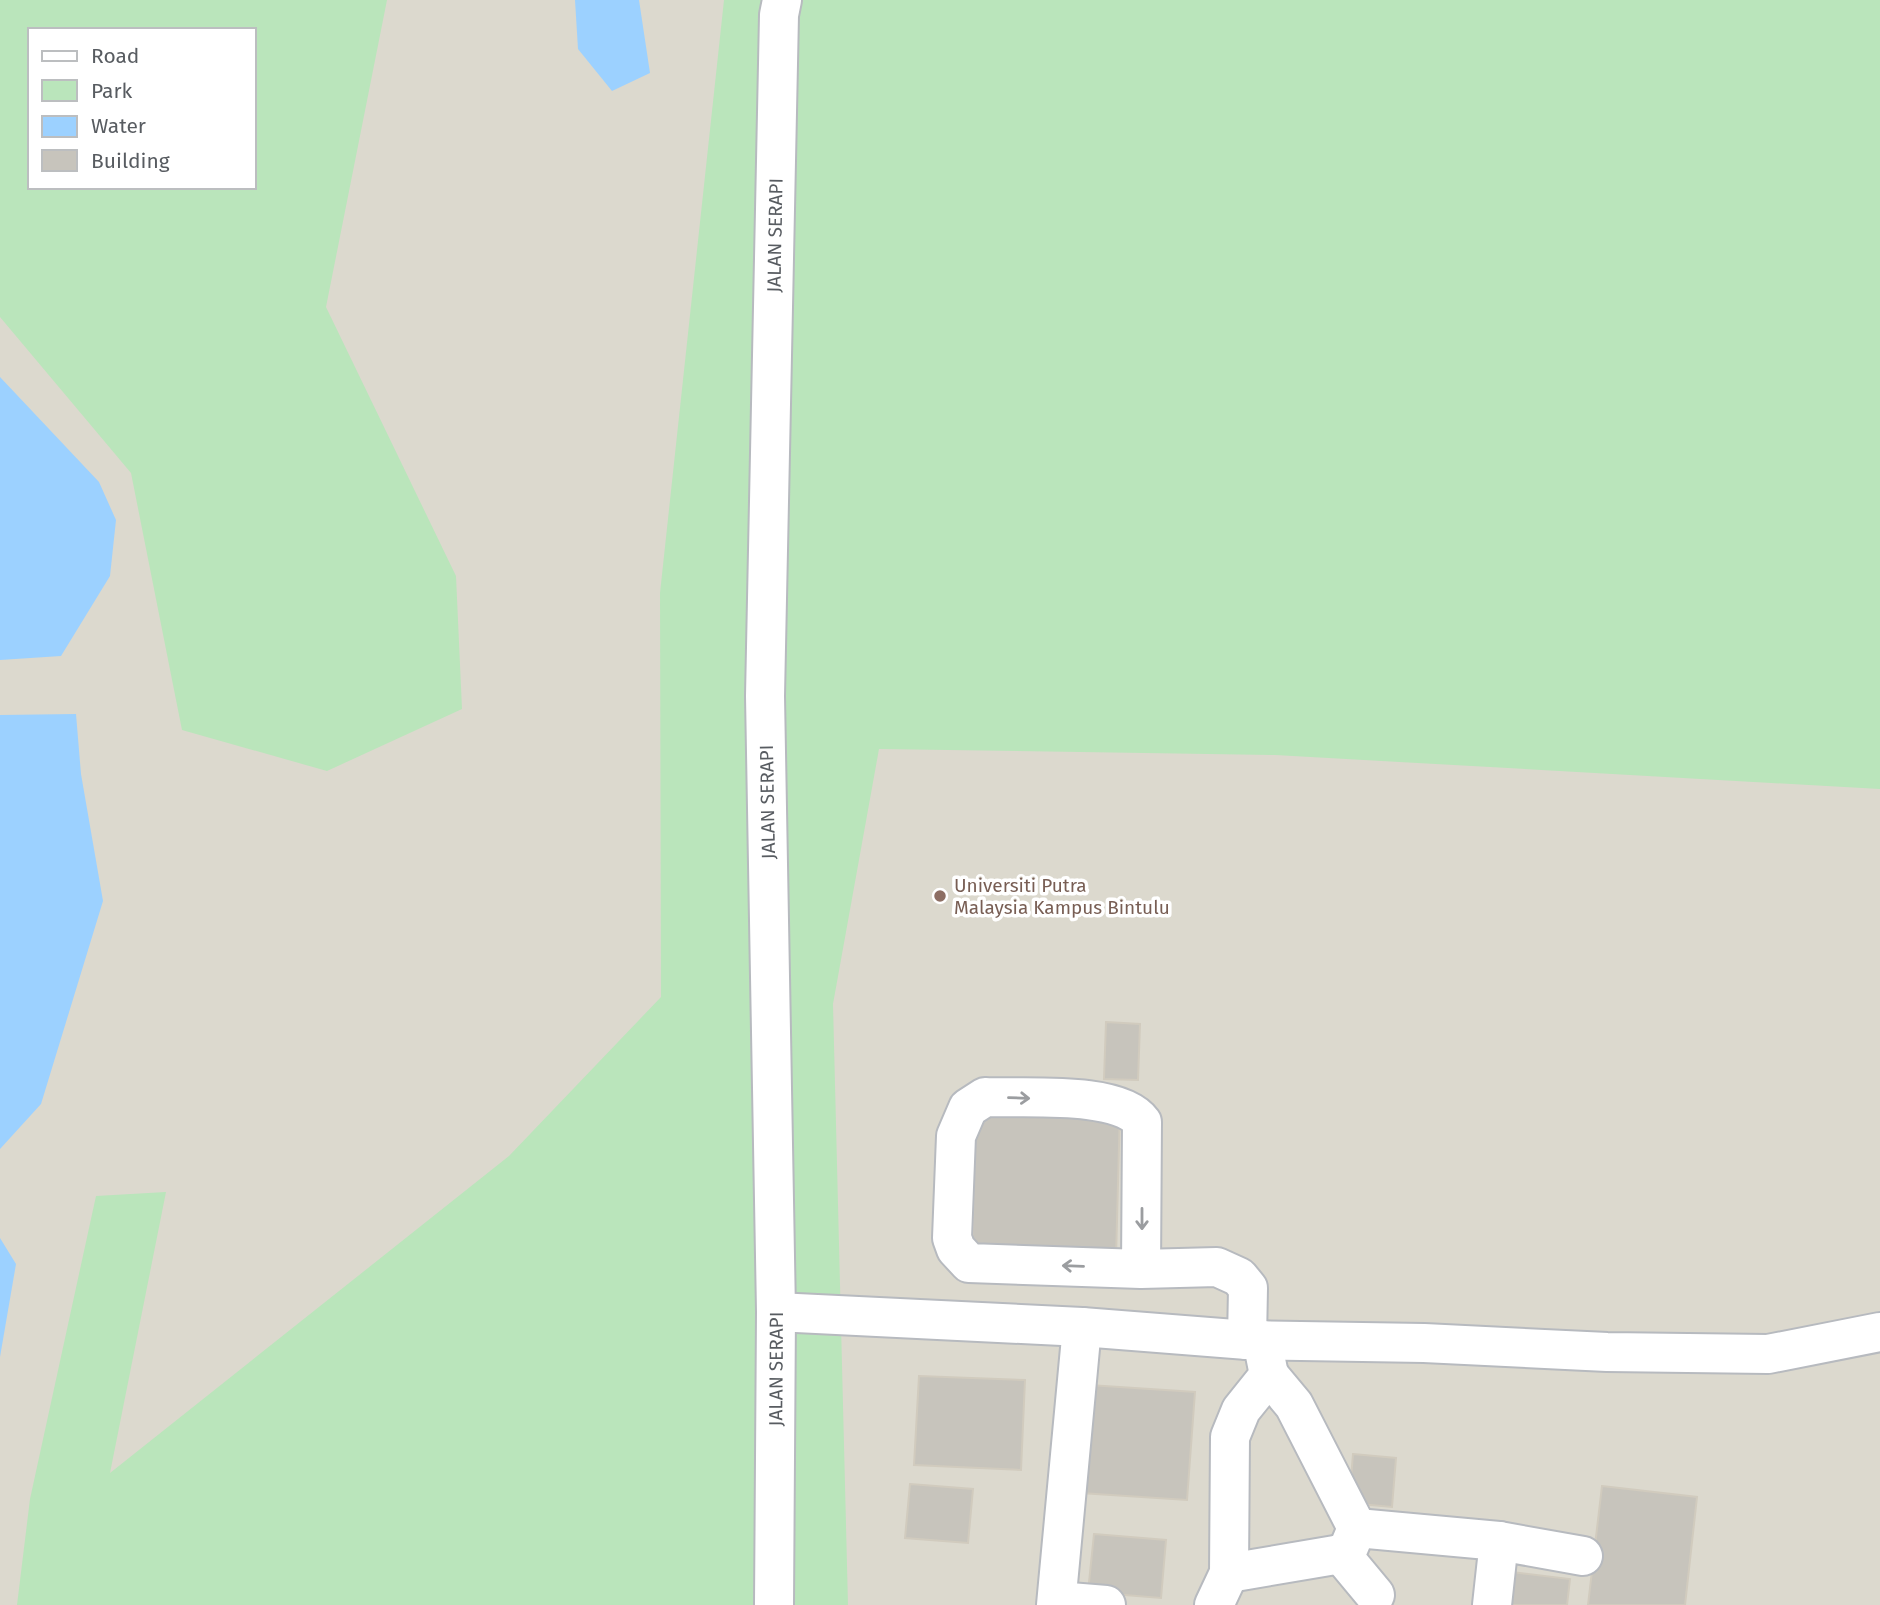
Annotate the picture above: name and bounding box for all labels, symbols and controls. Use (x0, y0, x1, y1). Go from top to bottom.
legend (28, 28, 256, 189)
text: Road (91, 43, 139, 69)
text: Park (91, 78, 133, 104)
text: Water (91, 113, 146, 139)
text: Building (91, 148, 170, 174)
street label: JALAN SERAPI (762, 178, 788, 293)
street label: JALAN SERAPI (755, 745, 780, 859)
place label: Universiti Putra Malaysia Kampus Bintulu (954, 874, 1170, 919)
marker: Universiti Putra Malaysia Kampus Bintulu (932, 888, 948, 904)
one-way arrow (1008, 1092, 1031, 1105)
one-way arrow (1135, 1208, 1149, 1231)
one-way arrow (1062, 1260, 1085, 1273)
street label: JALAN SERAPI (764, 1312, 788, 1426)

